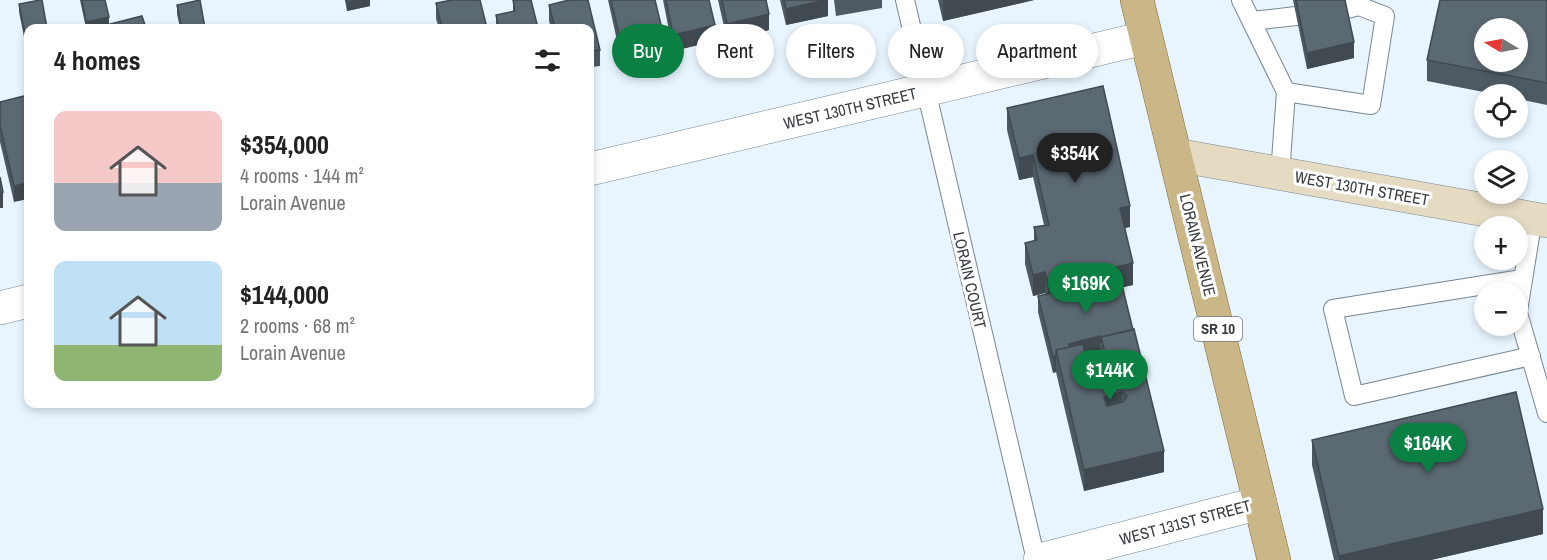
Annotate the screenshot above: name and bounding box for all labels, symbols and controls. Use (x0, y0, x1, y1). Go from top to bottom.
north arrow (1474, 18, 1528, 72)
map controls (1474, 18, 1528, 336)
chip: Buy (612, 24, 684, 78)
chip: Rent (696, 24, 774, 78)
chip: Filters (786, 24, 876, 78)
chip: New (888, 24, 964, 78)
chip: Apartment (976, 24, 1098, 78)
text: 4 homes (54, 43, 141, 78)
icon: filters (531, 44, 564, 77)
street label: WEST 130TH STREET (781, 82, 919, 134)
button: locate (1474, 84, 1528, 138)
text: $354,000 (240, 127, 329, 162)
pin: $354K (1033, 133, 1117, 184)
icon: home (102, 135, 174, 207)
text: $354K (1051, 139, 1099, 166)
button: layers (1474, 150, 1528, 204)
text: 4 rooms · 144 m² (240, 162, 364, 189)
street label: WEST 130TH STREET (1293, 165, 1431, 211)
text: Lorain Avenue (240, 189, 346, 216)
street label: LORAIN AVENUE (1175, 192, 1221, 298)
button: + (1474, 216, 1528, 270)
street label: LORAIN COURT (948, 229, 992, 331)
pin: $169K (1044, 263, 1128, 314)
text: $169K (1062, 269, 1110, 296)
text: $144,000 (240, 277, 329, 312)
button: − (1474, 282, 1528, 336)
icon: home (102, 285, 174, 357)
text: 2 rooms · 68 m² (240, 312, 355, 339)
road number: SR 10 (1194, 317, 1242, 341)
text: Lorain Avenue (240, 339, 346, 366)
pin: $144K (1068, 350, 1152, 401)
text: $144K (1086, 356, 1134, 383)
pin: $164K (1386, 423, 1470, 474)
text: $164K (1404, 429, 1452, 456)
street label: WEST 131ST STREET (1117, 494, 1253, 550)

